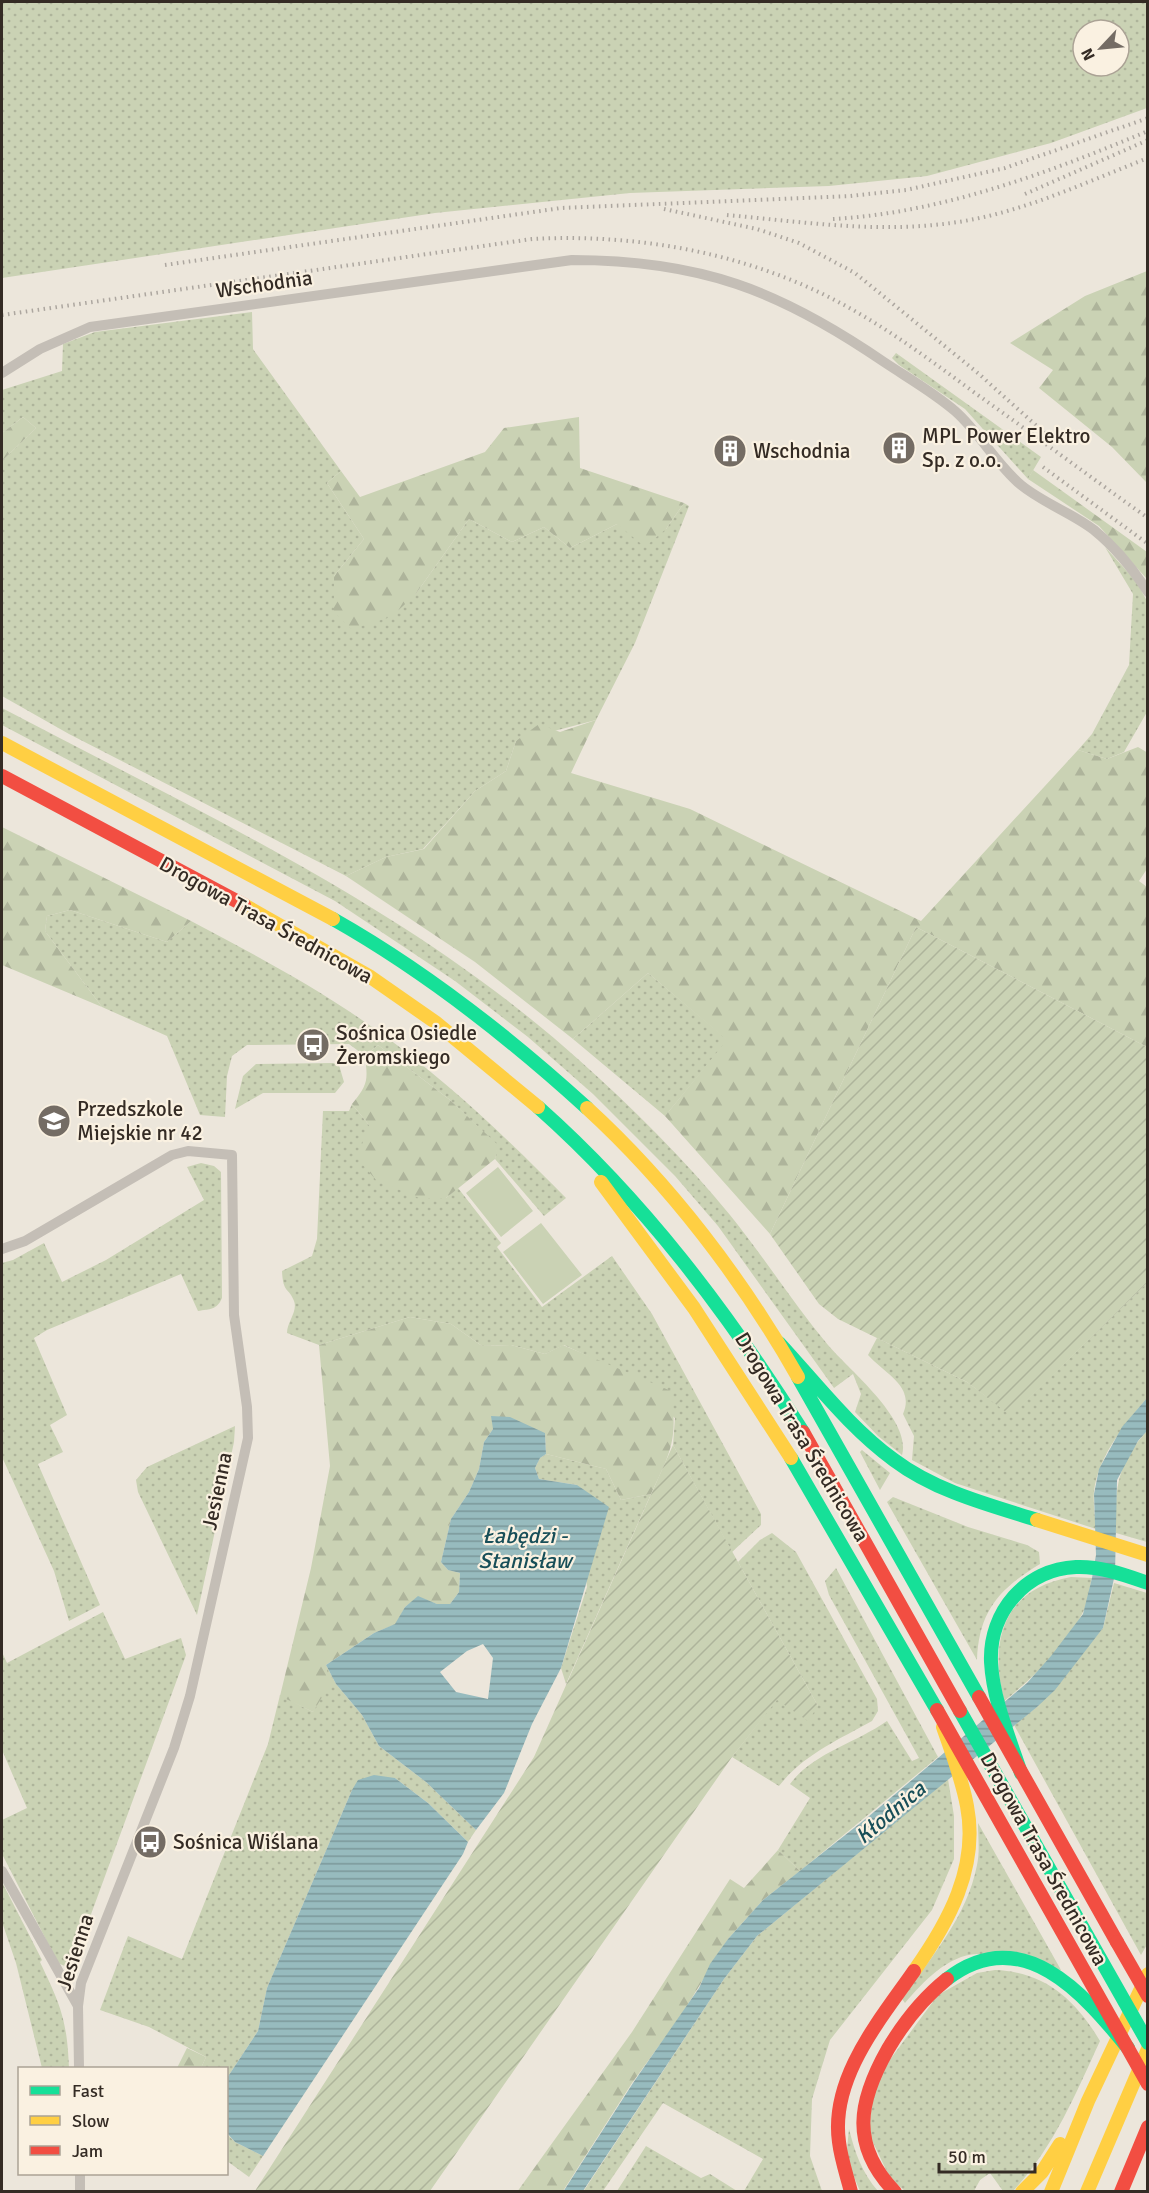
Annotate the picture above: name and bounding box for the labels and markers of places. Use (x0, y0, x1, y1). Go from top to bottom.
place label: MPL Power Elektro Sp. z o.o. (922, 423, 1091, 473)
building icon: MPL Power Elektro Sp. z o.o. (881, 430, 917, 466)
building icon: Wschodnia (712, 433, 748, 469)
place label: Wschodnia (753, 438, 851, 464)
place label: Sośnica Osiedle Żeromskiego (336, 1020, 477, 1070)
bus stop icon: Sośnica Osiedle Żeromskiego (295, 1027, 331, 1063)
place label: Przedszkole Miejskie nr 42 (77, 1096, 203, 1146)
school or university icon: Przedszkole Miejskie nr 42 (36, 1103, 72, 1139)
bus stop icon: Sośnica Wiślana (132, 1824, 168, 1860)
place label: Sośnica Wiślana (173, 1829, 319, 1855)

